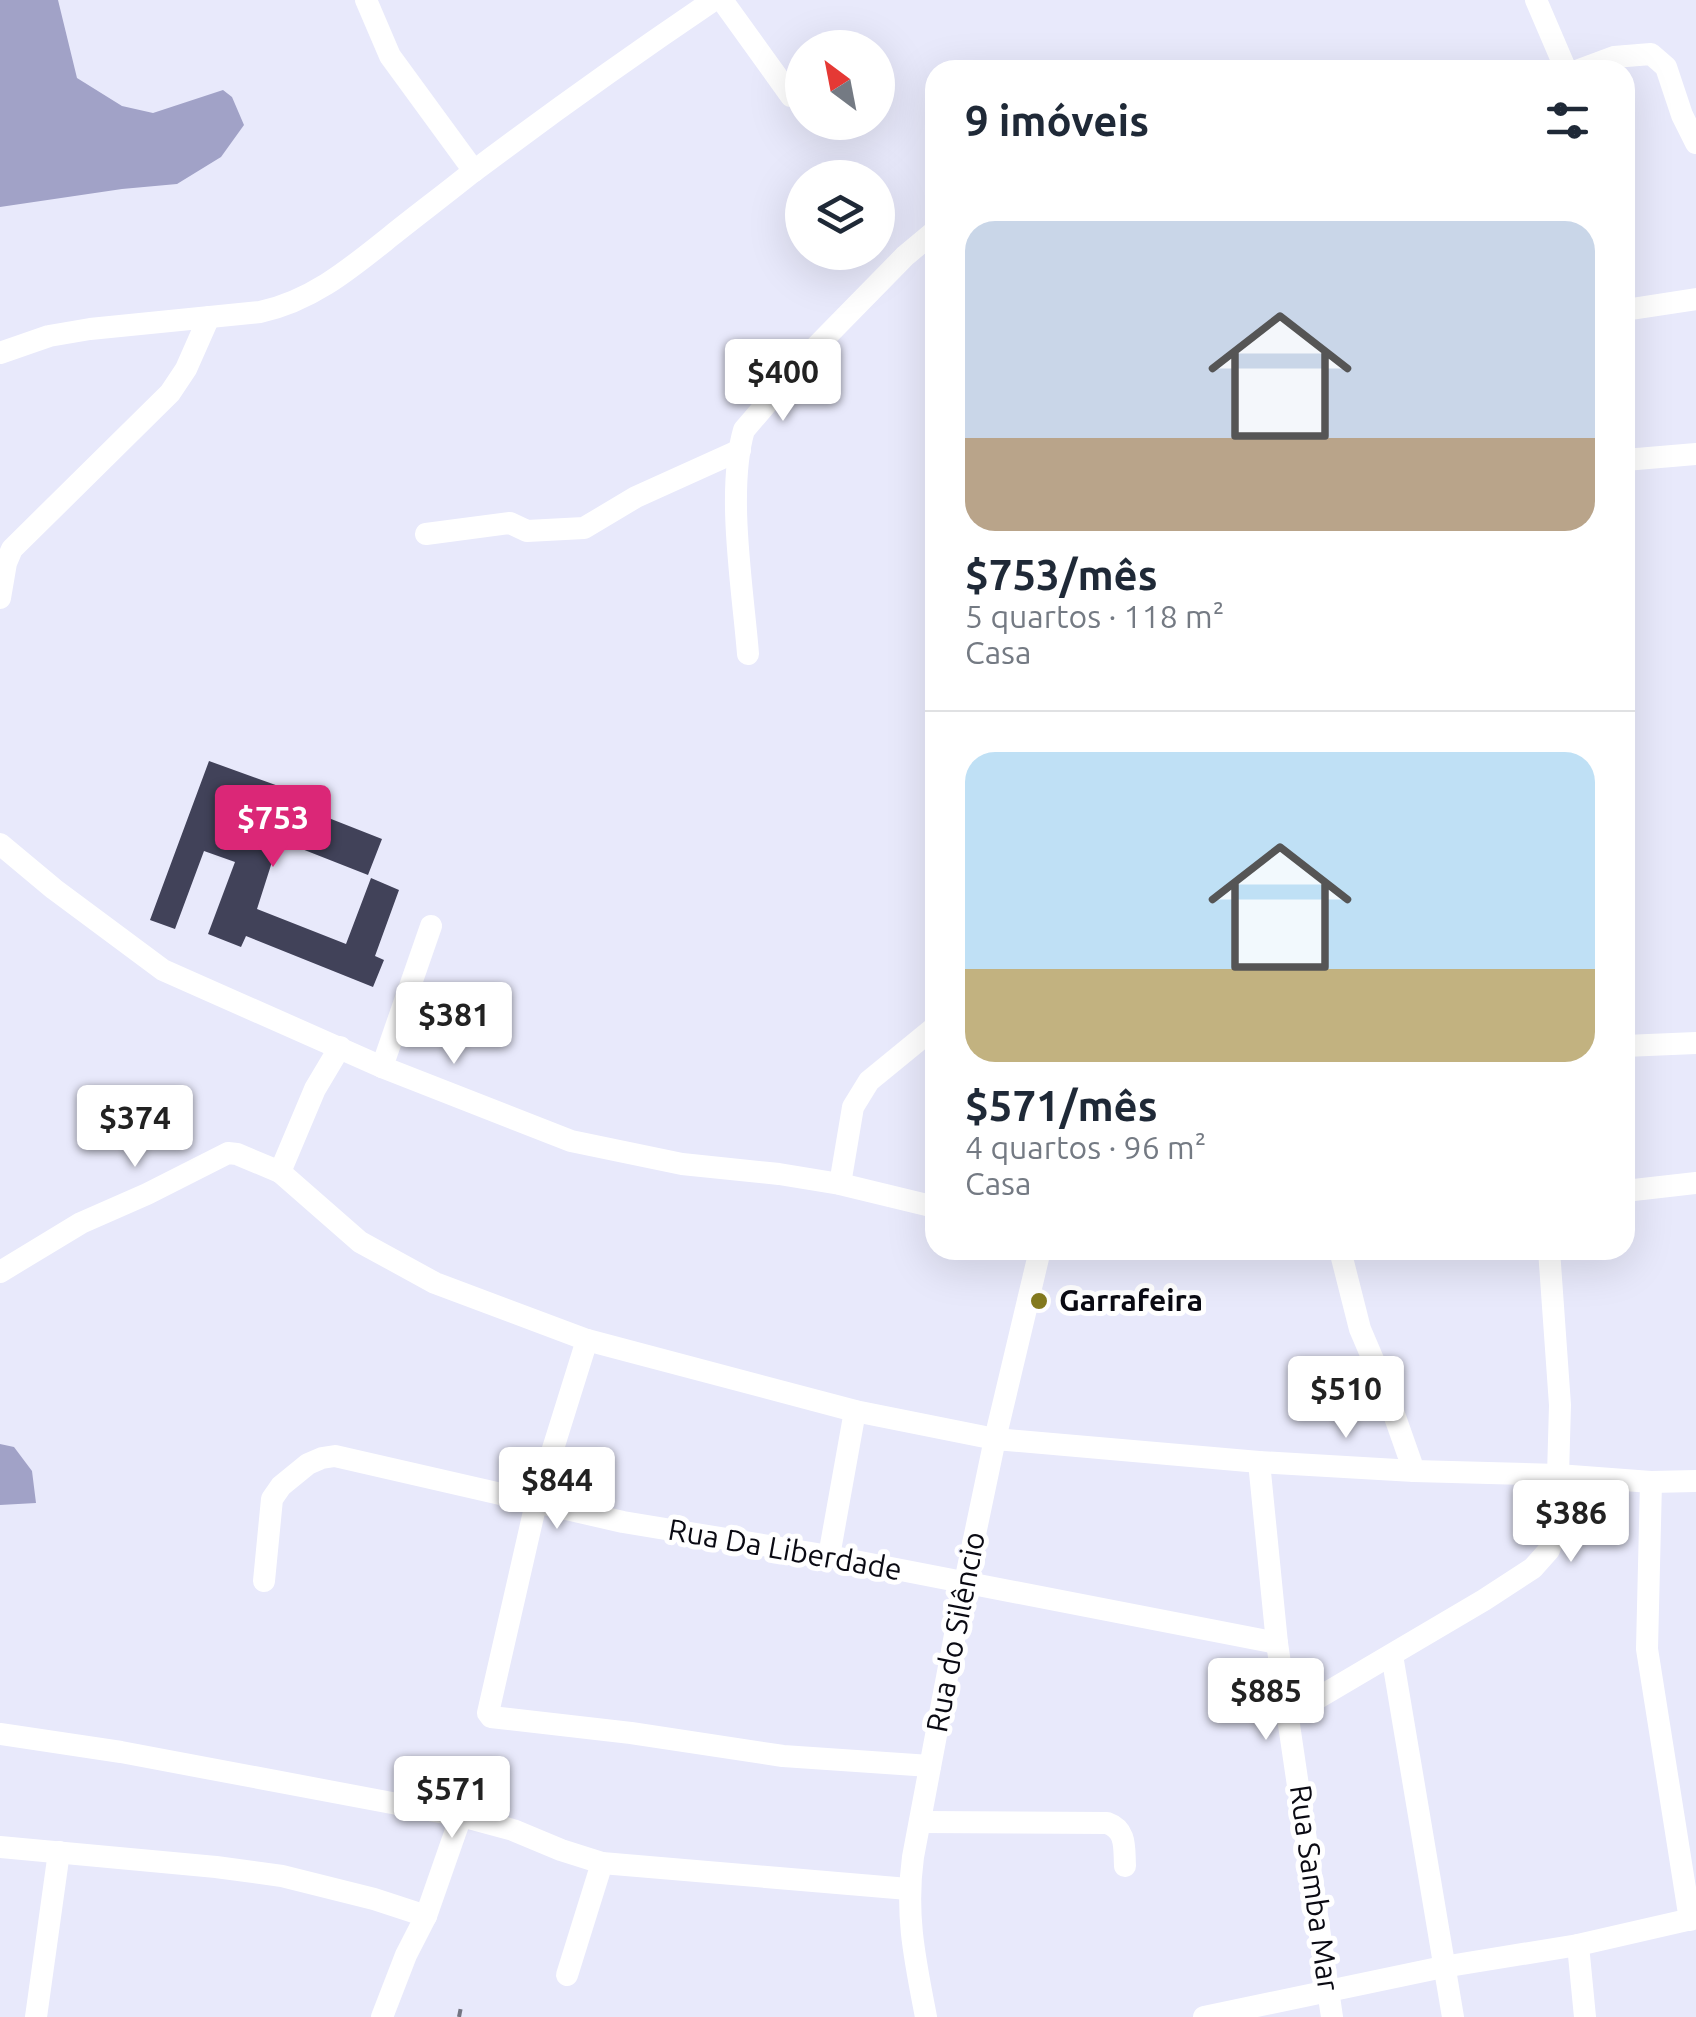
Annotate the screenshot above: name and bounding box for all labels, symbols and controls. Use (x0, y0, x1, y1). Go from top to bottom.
north arrow (785, 30, 895, 140)
map controls (785, 30, 895, 270)
icon: filters (1540, 93, 1595, 148)
text: 9 imóveis (965, 97, 1149, 144)
button: layers (785, 160, 895, 270)
icon: home (1190, 286, 1370, 466)
pin: $400 (724, 339, 842, 424)
text: $400 (747, 353, 819, 389)
text: $753/mês (965, 551, 1158, 598)
text: 5 quartos · 118 m² (965, 598, 1224, 634)
text: Casa (965, 634, 1031, 670)
pin: $753 (214, 785, 332, 870)
text: $753 (237, 799, 309, 835)
icon: home (1190, 817, 1370, 997)
pin: $381 (395, 982, 513, 1067)
text: $381 (418, 996, 490, 1032)
text: $571/mês (965, 1082, 1158, 1129)
pin: $374 (76, 1085, 194, 1170)
text: $374 (99, 1099, 171, 1135)
text: 4 quartos · 96 m² (965, 1129, 1206, 1165)
text: Casa (965, 1165, 1031, 1201)
place label: Garrafeira (1059, 1283, 1203, 1317)
marker: Garrafeira (1028, 1290, 1050, 1312)
pin: $510 (1287, 1356, 1405, 1441)
text: $510 (1310, 1370, 1382, 1406)
pin: $844 (498, 1447, 616, 1532)
text: $844 (521, 1461, 593, 1497)
pin: $386 (1512, 1480, 1630, 1565)
text: $386 (1535, 1494, 1607, 1530)
street label: Rua Da Liberdade (666, 1512, 905, 1586)
street label: Rua do Silêncio (919, 1529, 991, 1735)
pin: $885 (1207, 1658, 1325, 1743)
text: $885 (1230, 1672, 1302, 1708)
pin: $571 (393, 1756, 511, 1841)
text: $571 (416, 1770, 488, 1806)
street label: Rua Samba Mar (1284, 1783, 1346, 1994)

